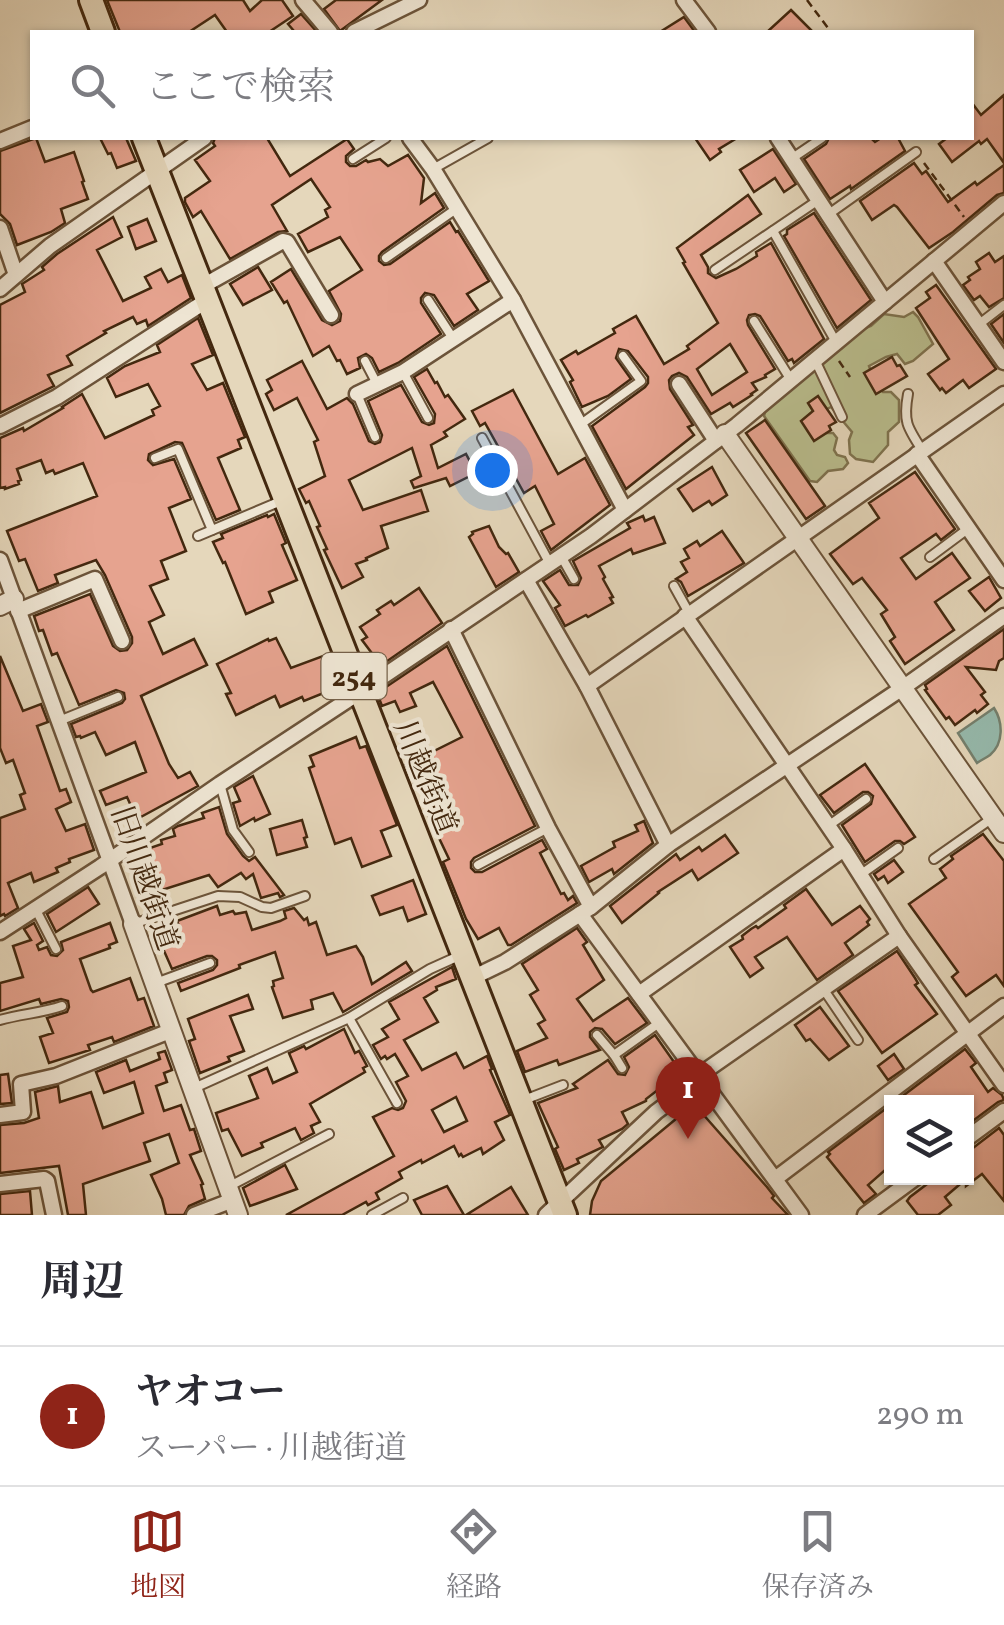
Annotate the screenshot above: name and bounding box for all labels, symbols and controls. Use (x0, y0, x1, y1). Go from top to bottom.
search box (30, 30, 974, 140)
icon: search (65, 58, 120, 113)
text: ここで検索 (145, 63, 335, 116)
your location (467, 445, 518, 496)
road number: 254 (322, 653, 386, 699)
street label: 川越街道 (382, 714, 466, 841)
street label: 旧川越街道 (99, 801, 187, 956)
pin: 1 (656, 1056, 720, 1139)
map controls (884, 1095, 974, 1185)
button: layers (884, 1095, 974, 1185)
text: 周辺 (40, 1255, 124, 1314)
text: ヤオコー (135, 1368, 285, 1421)
text: 1 (66, 1394, 79, 1438)
text: 290 m (876, 1394, 964, 1438)
text: スーパー · 川越街道 (135, 1428, 407, 1472)
tab: 地図 (130, 1504, 186, 1608)
tab: 経路 (446, 1504, 502, 1608)
tab: 保存済み (762, 1504, 874, 1608)

